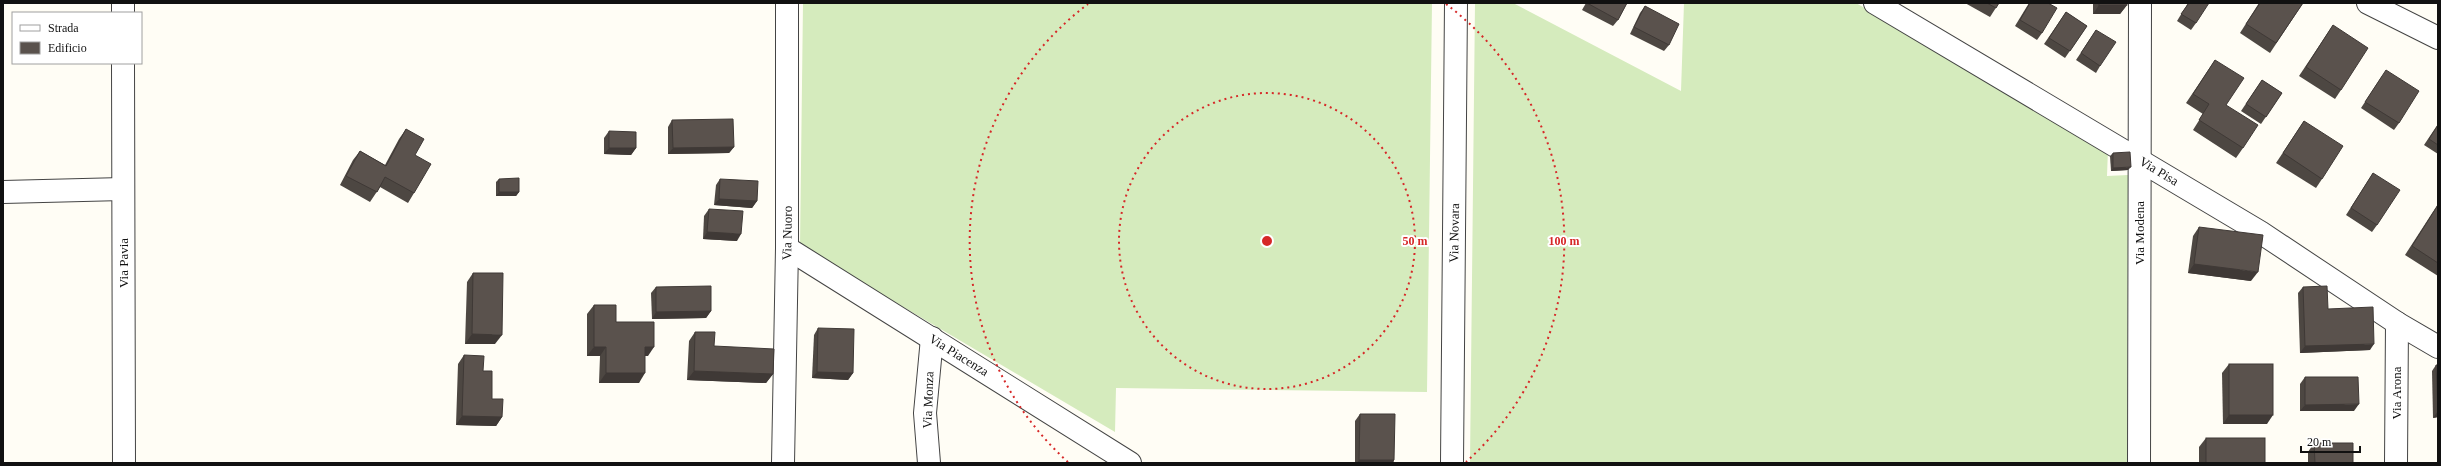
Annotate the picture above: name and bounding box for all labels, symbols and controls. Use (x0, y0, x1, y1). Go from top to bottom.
legend (12, 12, 142, 64)
text: Strada (48, 21, 79, 35)
text: Edificio (48, 41, 87, 55)
street label: Via Pisa (2137, 154, 2181, 189)
street label: Via Modena (2132, 201, 2147, 265)
street label: Via Novara (1446, 203, 1462, 263)
street label: Via Nuoro (779, 206, 795, 260)
centre of rings (1260, 234, 1274, 248)
text: 50 m (1403, 234, 1428, 248)
text: 100 m (1549, 234, 1580, 248)
street label: Via Pavia (116, 238, 131, 288)
street label: Via Piacenza (926, 331, 992, 379)
street label: Via Arona (2389, 366, 2404, 420)
street label: Via Monza (920, 371, 937, 429)
scale bar (2301, 428, 2360, 454)
text: 20 m (2307, 435, 2332, 449)

